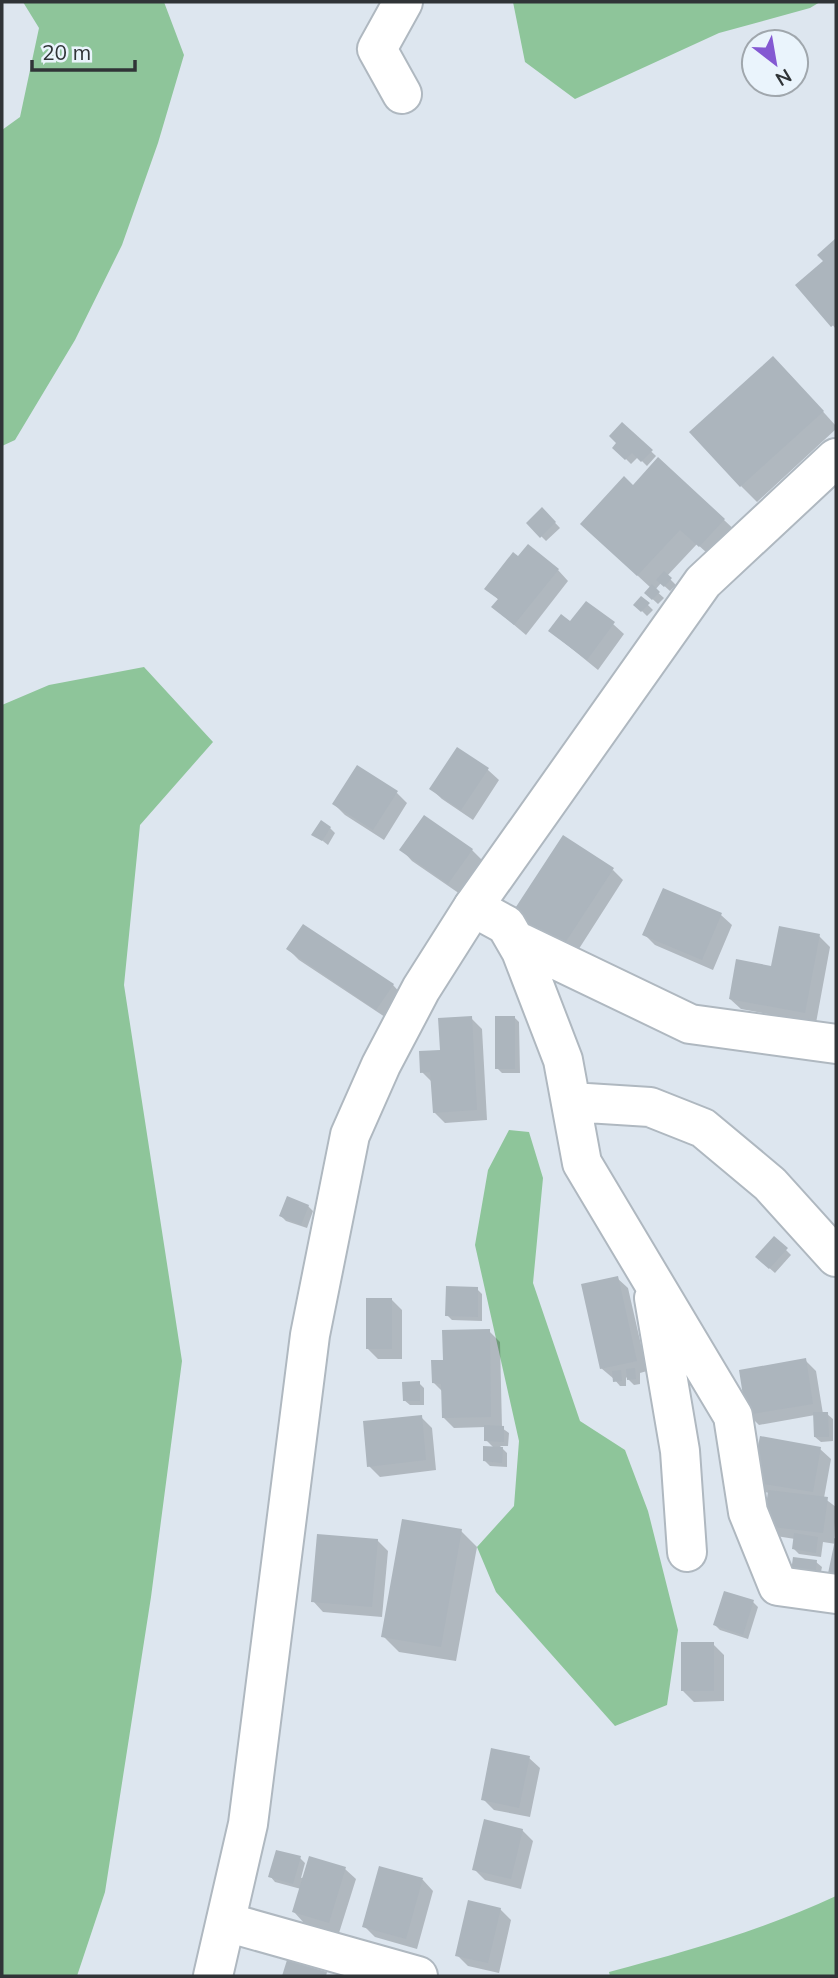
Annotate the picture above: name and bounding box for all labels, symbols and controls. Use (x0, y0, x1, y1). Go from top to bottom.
scale bar (32, 28, 135, 72)
north arrow (740, 28, 810, 98)
text: 20 m (42, 39, 91, 65)
text: N (771, 64, 796, 92)

